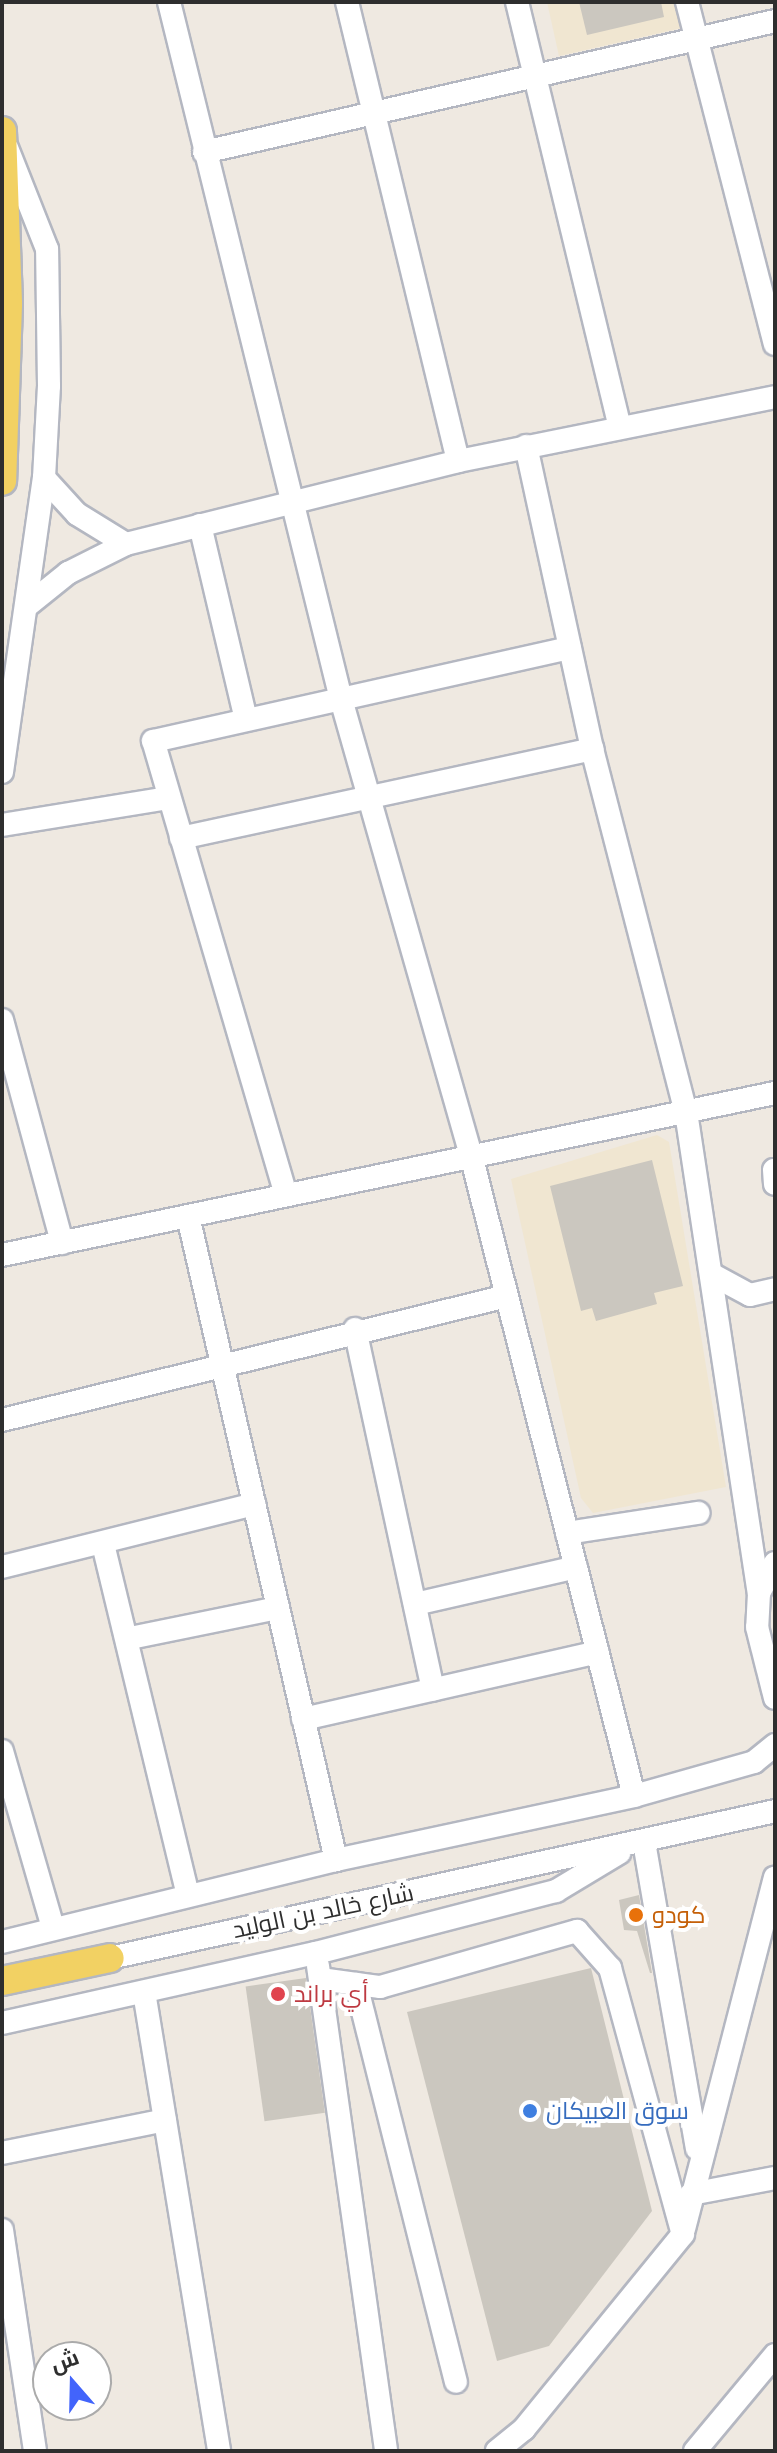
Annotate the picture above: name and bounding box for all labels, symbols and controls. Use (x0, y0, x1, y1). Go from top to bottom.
street label: شارع خالد بن الوليد (230, 1878, 416, 1944)
place label: كودو (652, 1901, 706, 1929)
marker: كودو (627, 1906, 645, 1924)
place label: أي براند (294, 1980, 368, 2008)
marker: أي براند (269, 1985, 287, 2003)
place label: سوق العبيكان (546, 2097, 689, 2125)
marker: سوق العبيكان (521, 2102, 539, 2120)
text: ش (46, 2340, 83, 2380)
north arrow (32, 2341, 112, 2421)

